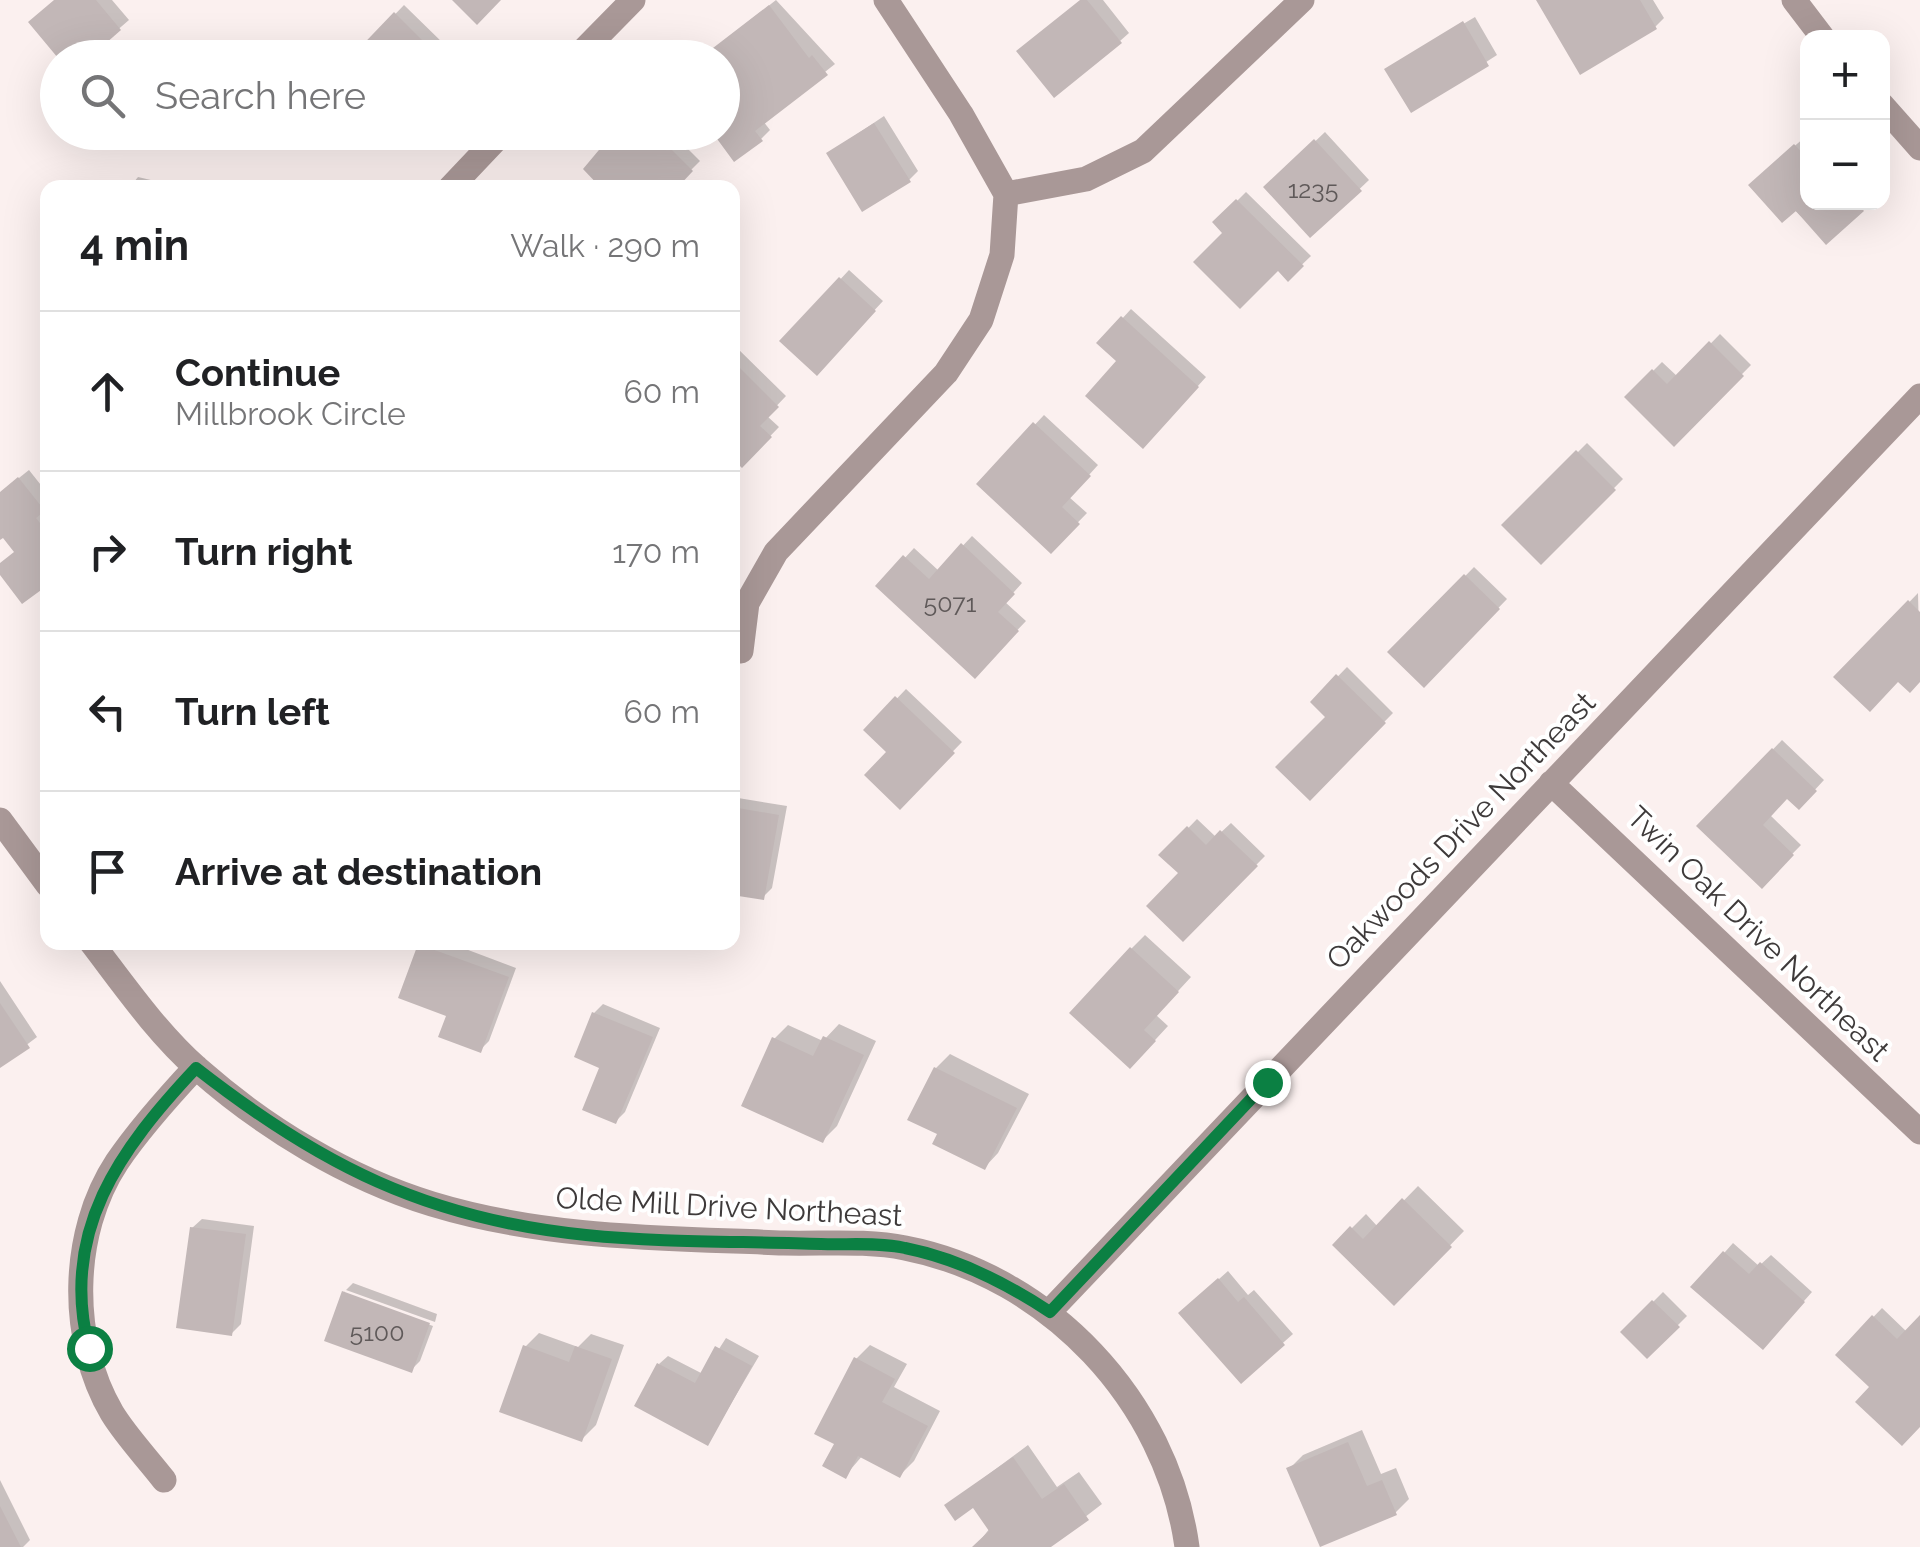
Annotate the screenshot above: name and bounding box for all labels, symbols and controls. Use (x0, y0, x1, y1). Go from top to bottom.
map controls (1800, 30, 1890, 210)
button: + (1800, 30, 1890, 120)
search box (40, 40, 740, 150)
icon: search (75, 68, 130, 123)
text: Search here (155, 73, 366, 118)
button: − (1800, 120, 1890, 210)
house number: 1235 (1288, 174, 1338, 204)
text: 4 min (80, 221, 189, 270)
text: Walk · 290 m (510, 227, 700, 264)
text: Continue (175, 350, 340, 395)
icon: ahead (80, 364, 135, 419)
text: 60 m (624, 373, 700, 410)
text: Millbrook Circle (175, 395, 406, 432)
icon: right (80, 524, 135, 579)
text: Turn right (175, 529, 352, 574)
text: 170 m (612, 533, 700, 570)
house number: 5071 (924, 588, 977, 618)
icon: left (80, 684, 135, 739)
street label: Oakwoods Drive Northeast (1319, 685, 1602, 976)
text: Turn left (175, 689, 330, 734)
text: 60 m (624, 693, 700, 730)
street label: Twin Oak Drive Northeast (1620, 799, 1897, 1068)
icon: arrive (80, 844, 135, 899)
text: Arrive at destination (175, 849, 542, 894)
route end (1245, 1060, 1291, 1106)
street label: Olde Mill Drive Northeast (555, 1180, 903, 1233)
house number: 5100 (350, 1317, 404, 1347)
route start (67, 1326, 113, 1372)

